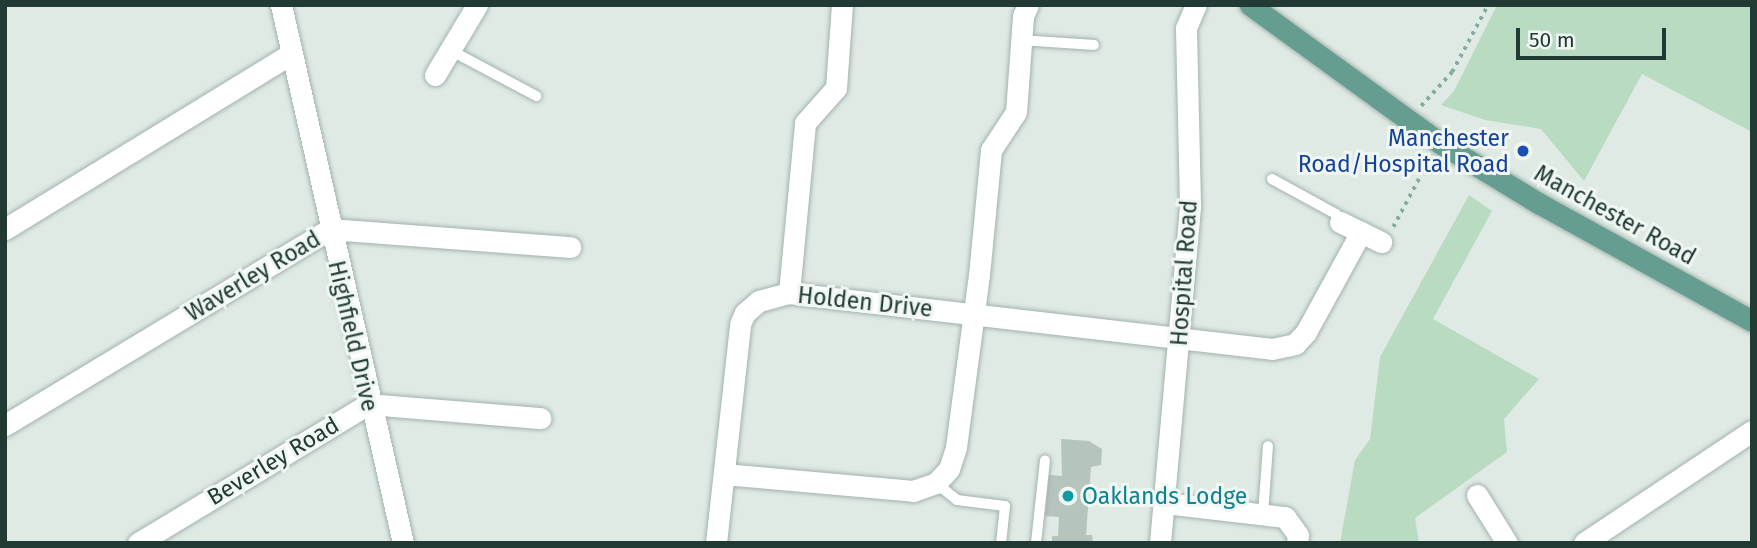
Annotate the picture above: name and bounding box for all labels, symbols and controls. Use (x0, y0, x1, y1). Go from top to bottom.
scale bar (1519, 14, 1670, 58)
text: 50 m (1529, 27, 1575, 53)
place label: Manchester Road/Hospital Road (1298, 124, 1509, 178)
marker: Manchester Road/Hospital Road (1515, 143, 1531, 159)
street label: Manchester Road (1530, 159, 1700, 271)
street label: Hospital Road (1165, 199, 1203, 347)
street label: Waverley Road (180, 225, 326, 327)
street label: Highfield Drive (322, 258, 384, 414)
street label: Holden Drive (796, 281, 934, 323)
street label: Beverley Road (202, 411, 344, 511)
place label: Oaklands Lodge (1082, 482, 1247, 510)
marker: Oaklands Lodge (1060, 488, 1076, 504)

